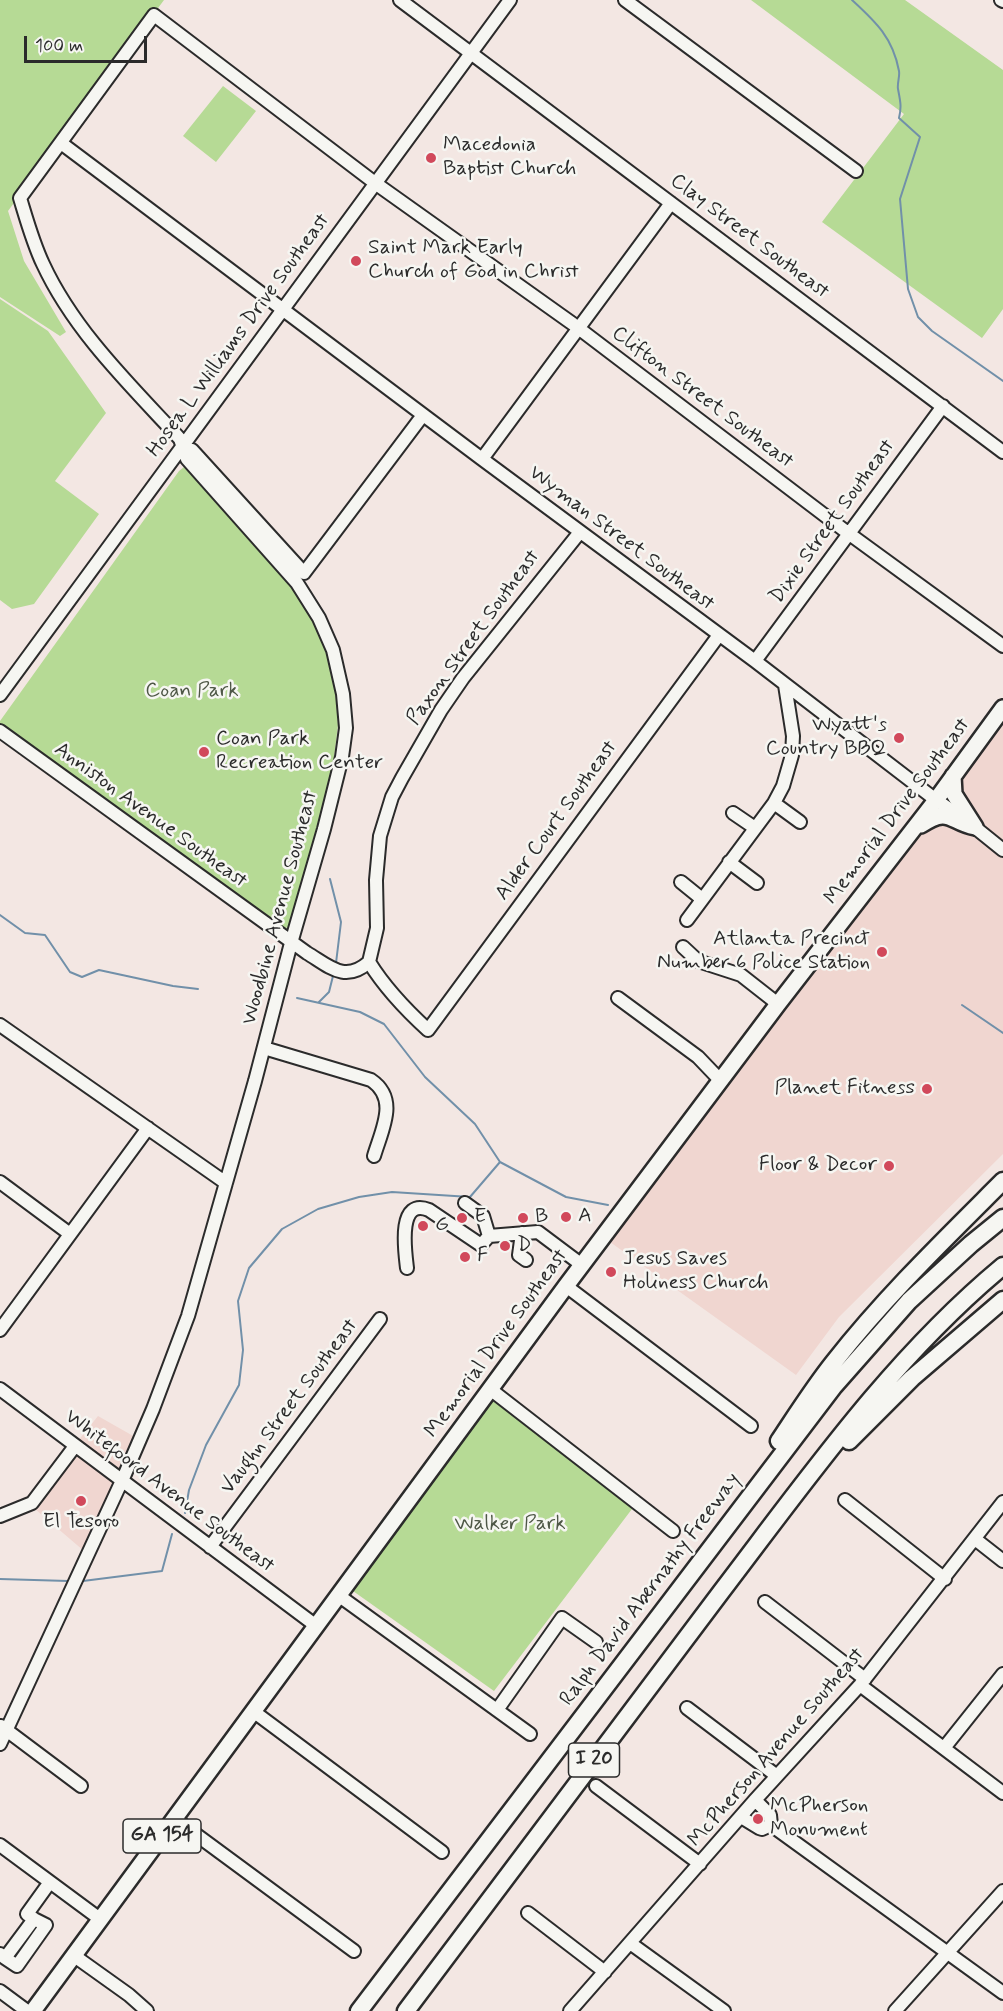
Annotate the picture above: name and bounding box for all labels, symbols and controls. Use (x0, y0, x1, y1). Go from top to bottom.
scale bar (27, 24, 150, 62)
text: 100 m (35, 34, 83, 58)
place label: Macedonia Baptist Church (443, 133, 576, 183)
marker: Macedonia Baptist Church (424, 151, 438, 165)
street label: Clay Street Southeast (664, 169, 834, 305)
street label: Hosea L Williams Drive Southeast (142, 209, 336, 463)
place label: Saint Mark Early Church of God in Christ (368, 236, 579, 286)
marker: Saint Mark Early Church of God in Christ (349, 254, 363, 268)
street label: Clifton Street Southeast (606, 321, 798, 475)
street label: Dixie Street Southeast (765, 435, 901, 609)
street label: Wyman Street Southeast (523, 461, 719, 617)
street label: Paxon Street Southeast (402, 545, 546, 731)
park label: Coan Park (145, 679, 239, 705)
place label: Wyatt's Country BBQ (766, 713, 887, 763)
street label: Memorial Drive Southeast (820, 714, 976, 910)
place label: Coan Park Recreation Center (216, 727, 383, 777)
marker: Wyatt's Country BBQ (892, 731, 906, 745)
street label: Alder Court Southeast (491, 736, 623, 906)
street label: Anniston Avenue Southeast (49, 738, 251, 894)
marker: Coan Park Recreation Center (197, 745, 211, 759)
street label: Woodbine Avenue Southeast (238, 788, 324, 1028)
place label: Atlanta Precinct Number 6 Police Station (657, 927, 870, 977)
marker: Atlanta Precinct Number 6 Police Station (875, 945, 889, 959)
place label: Planet Fitness (774, 1076, 915, 1102)
marker: Planet Fitness (920, 1082, 934, 1096)
place label: Floor & Decor (759, 1153, 877, 1179)
marker: Floor & Decor (882, 1159, 896, 1173)
place label: A (578, 1204, 592, 1230)
place label: E (474, 1205, 486, 1231)
place label: B (535, 1205, 548, 1231)
marker: A (559, 1210, 573, 1224)
marker: E (455, 1211, 469, 1225)
marker: B (516, 1211, 530, 1225)
place label: G (435, 1213, 449, 1239)
marker: G (416, 1219, 430, 1233)
place label: D (517, 1233, 531, 1259)
marker: D (498, 1239, 512, 1253)
place label: F (477, 1244, 488, 1270)
street label: Memorial Drive Southeast (420, 1245, 574, 1443)
place label: Jesus Saves Holiness Church (623, 1247, 769, 1297)
marker: F (458, 1250, 472, 1264)
marker: Jesus Saves Holiness Church (604, 1265, 618, 1279)
street label: Vaughn Street Southeast (216, 1314, 364, 1500)
street label: Whitefoord Avenue Southeast (59, 1405, 279, 1579)
street label: Ralph David Abernathy Freeway (555, 1469, 747, 1711)
marker: El Tesoro (74, 1494, 88, 1508)
place label: El Tesoro (43, 1510, 119, 1536)
park label: Walker Park (454, 1512, 566, 1538)
street label: McPherson Avenue Southeast (683, 1643, 871, 1853)
road number: I 20 (568, 1743, 620, 1777)
place label: McPherson Monument (770, 1794, 868, 1844)
marker: McPherson Monument (751, 1812, 765, 1826)
road number: GA 154 (123, 1819, 201, 1853)

